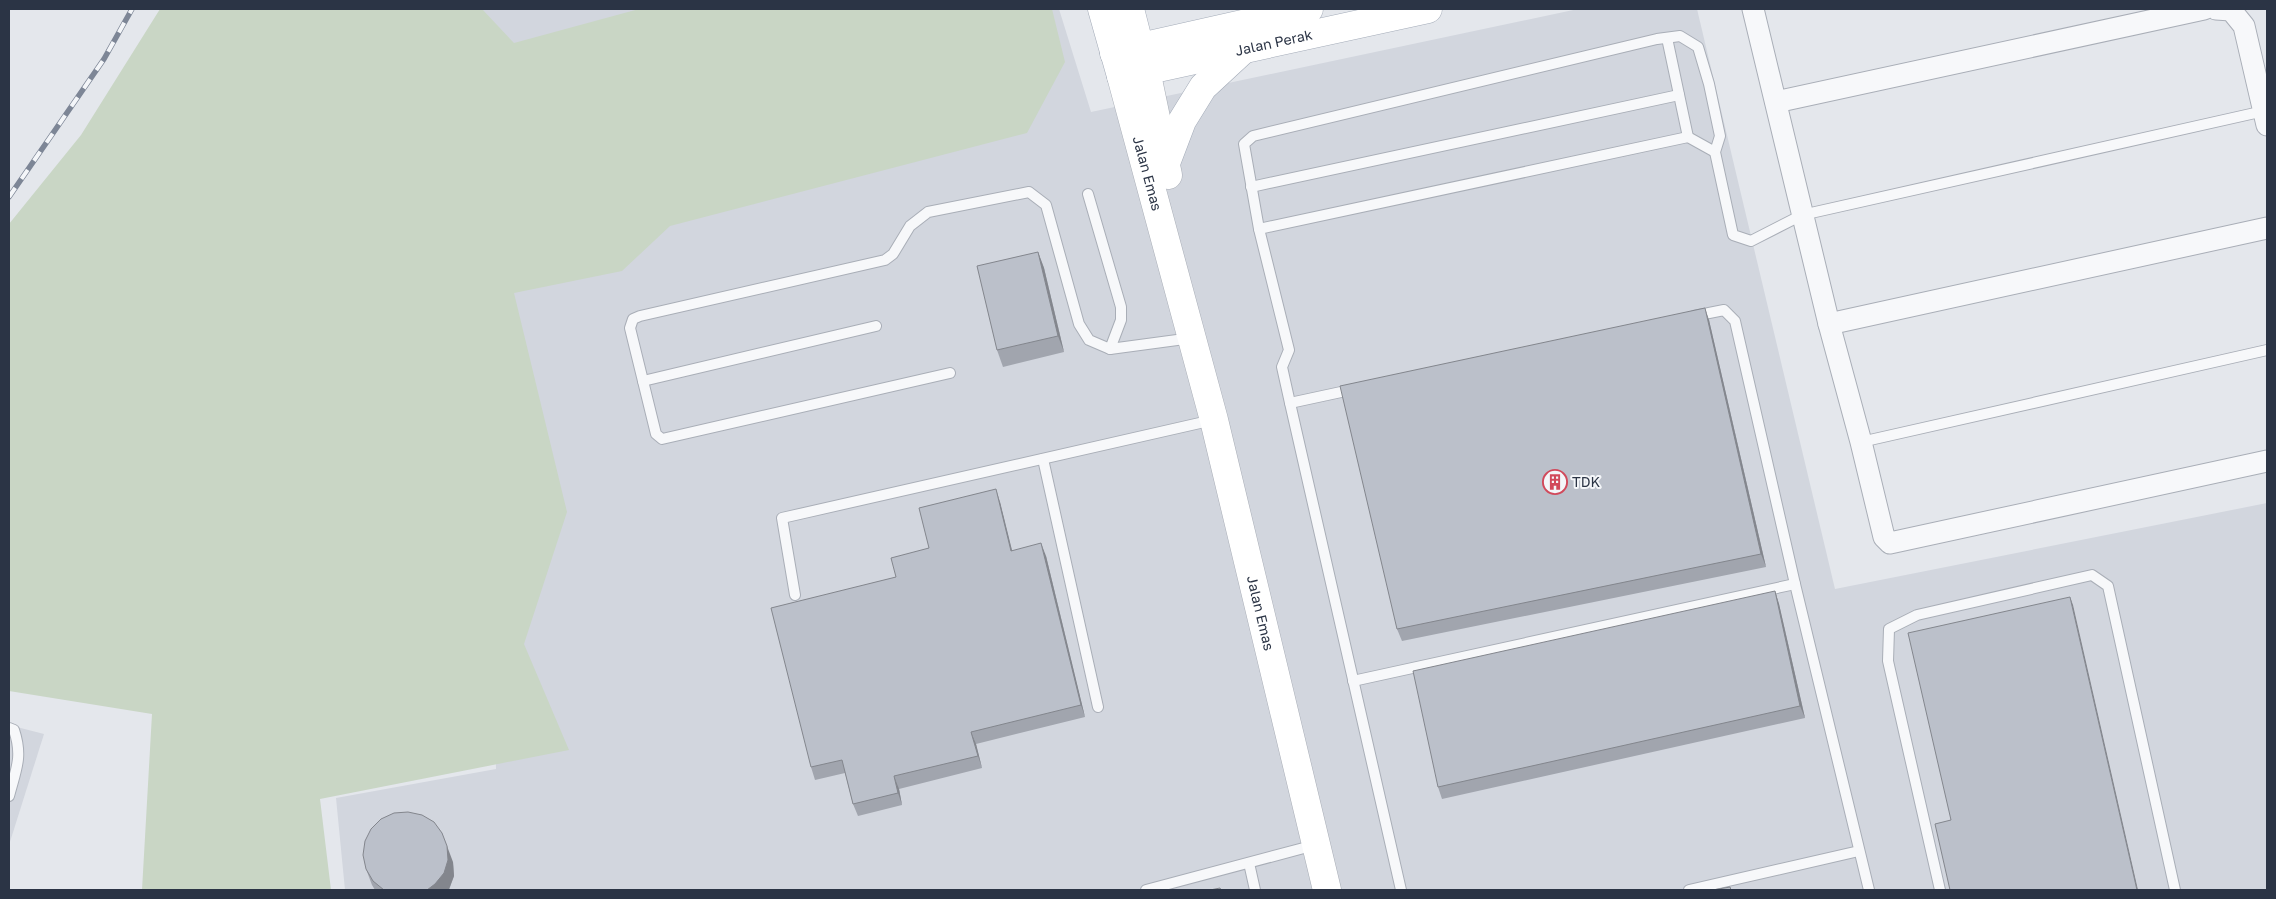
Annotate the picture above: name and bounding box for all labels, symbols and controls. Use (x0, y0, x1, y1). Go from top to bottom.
street label: Jalan Perak (1233, 25, 1314, 59)
street label: Jalan Emas (1130, 134, 1166, 213)
building icon: TDK (1542, 469, 1568, 495)
place label: TDK (1572, 473, 1600, 490)
street label: Jalan Emas (1244, 574, 1278, 652)

